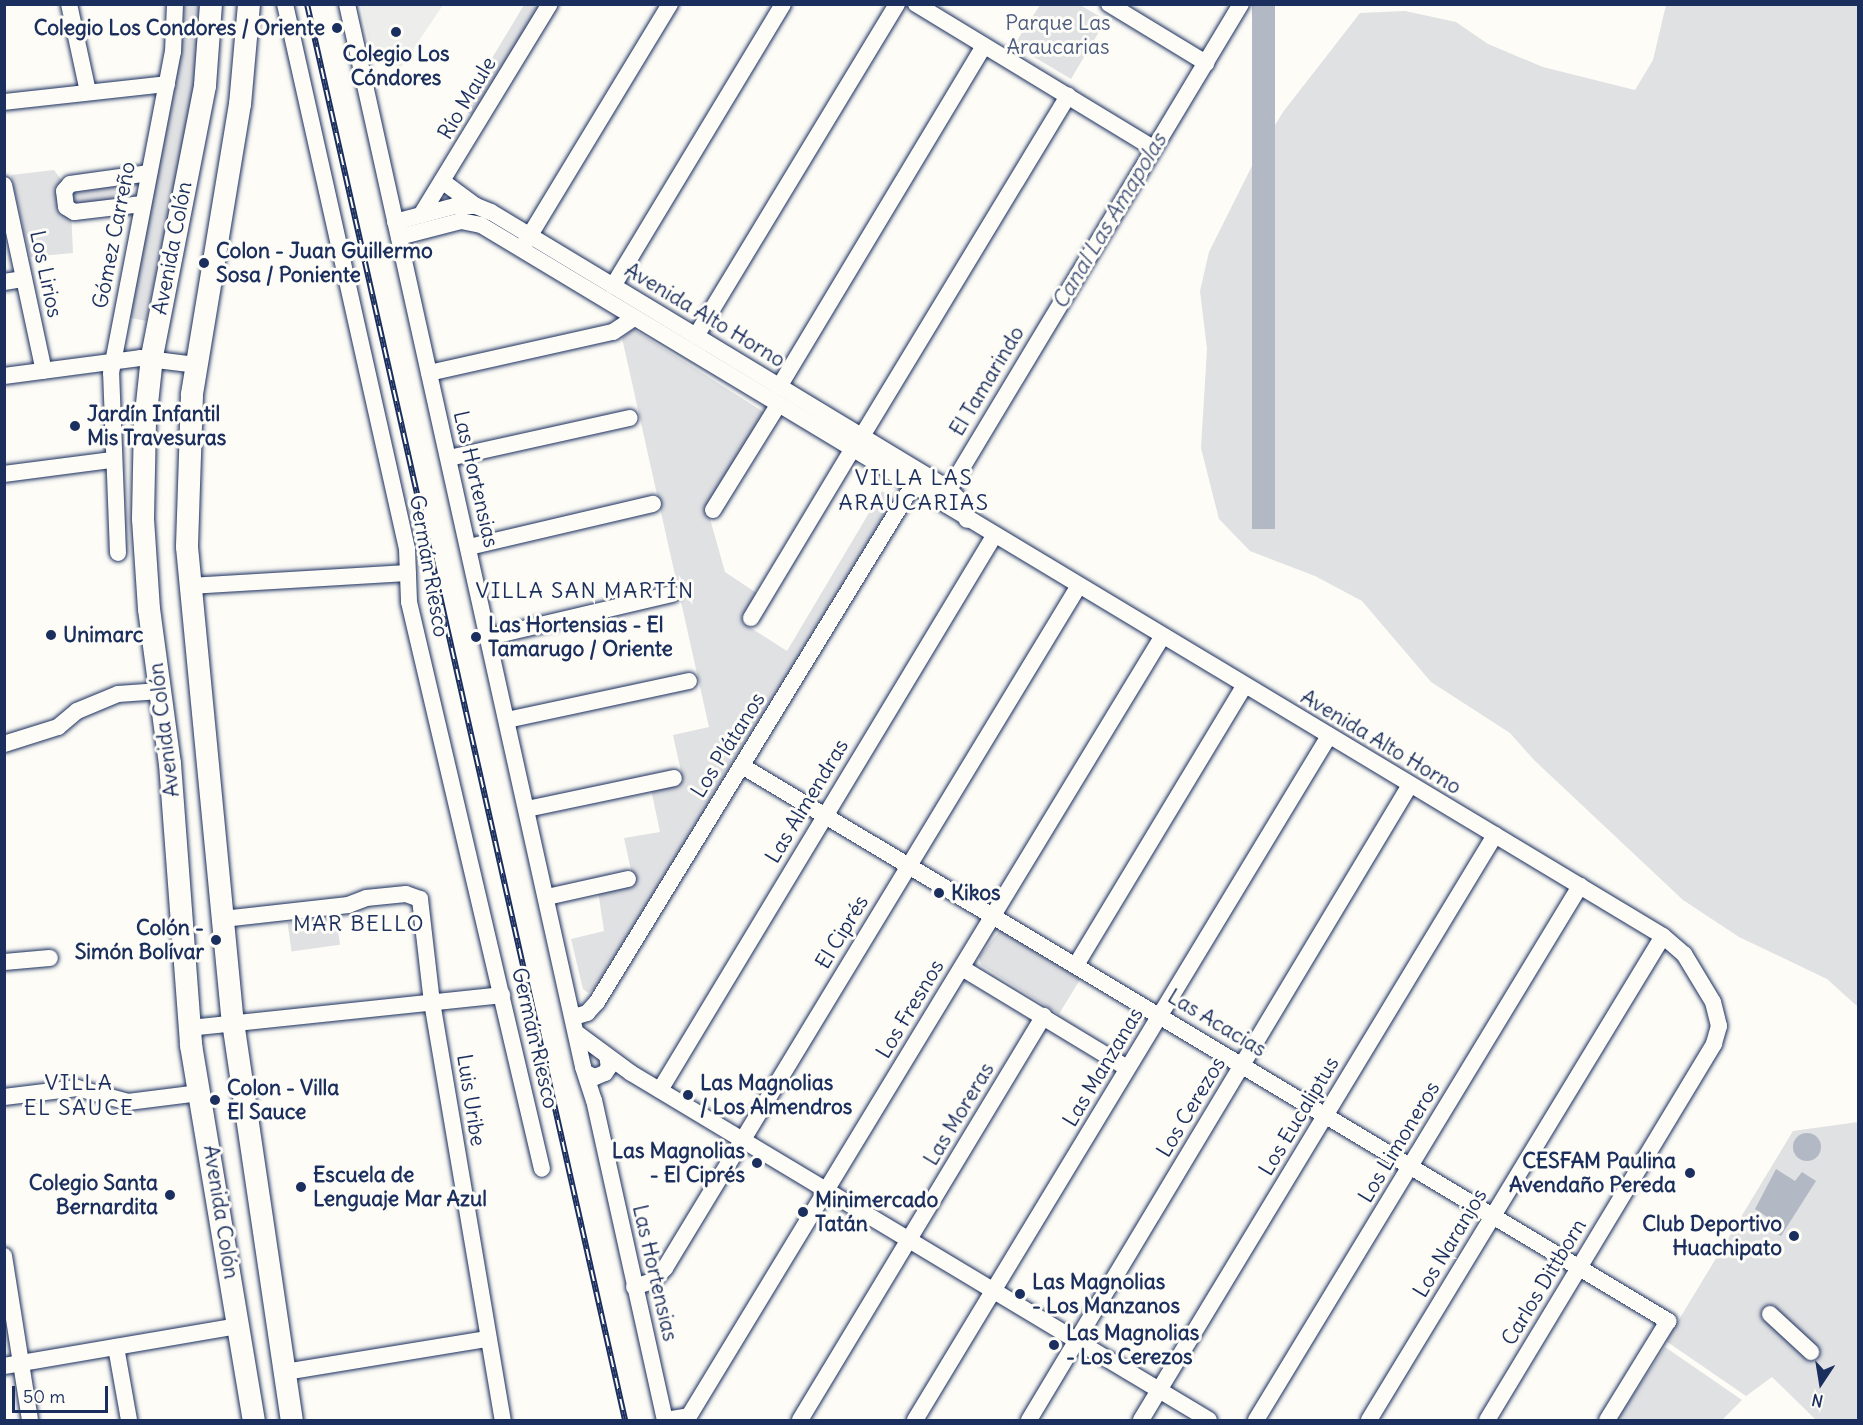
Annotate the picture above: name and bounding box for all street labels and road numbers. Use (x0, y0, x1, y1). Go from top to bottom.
street label: Río Maule (433, 52, 501, 144)
street label: Gómez Carreño (87, 159, 141, 311)
street label: Avenida Colón (147, 179, 197, 317)
street label: Los Lirios (24, 228, 68, 320)
street label: Avenida Alto Horno (620, 257, 790, 373)
street label: El Tamarindo (944, 322, 1030, 440)
street label: Las Hortensias (448, 408, 504, 550)
street label: Germán Riesco (404, 493, 454, 639)
street label: Avenida Colón (143, 661, 185, 799)
street label: Avenida Alto Horno (1296, 684, 1466, 800)
street label: Los Plátanos (686, 688, 770, 802)
street label: Las Almendras (760, 734, 854, 868)
street label: El Ciprés (810, 891, 874, 973)
street label: Los Fresnos (871, 955, 949, 1063)
street label: Germán Riesco (507, 965, 563, 1111)
street label: Las Acacias (1163, 984, 1271, 1062)
street label: Las Manzanas (1058, 1003, 1148, 1131)
street label: Luis Uribe (451, 1052, 491, 1148)
street label: Los Cerezos (1151, 1052, 1231, 1162)
street label: Los Eucaliptus (1254, 1052, 1344, 1180)
street label: Las Moreras (918, 1058, 1000, 1170)
street label: Los Limoneros (1353, 1077, 1445, 1207)
street label: Avenida Colón (198, 1143, 244, 1281)
street label: Los Naranjos (1408, 1184, 1492, 1302)
street label: Las Hortensias (627, 1202, 683, 1344)
street label: Carlos Dittborn (1496, 1214, 1592, 1350)

